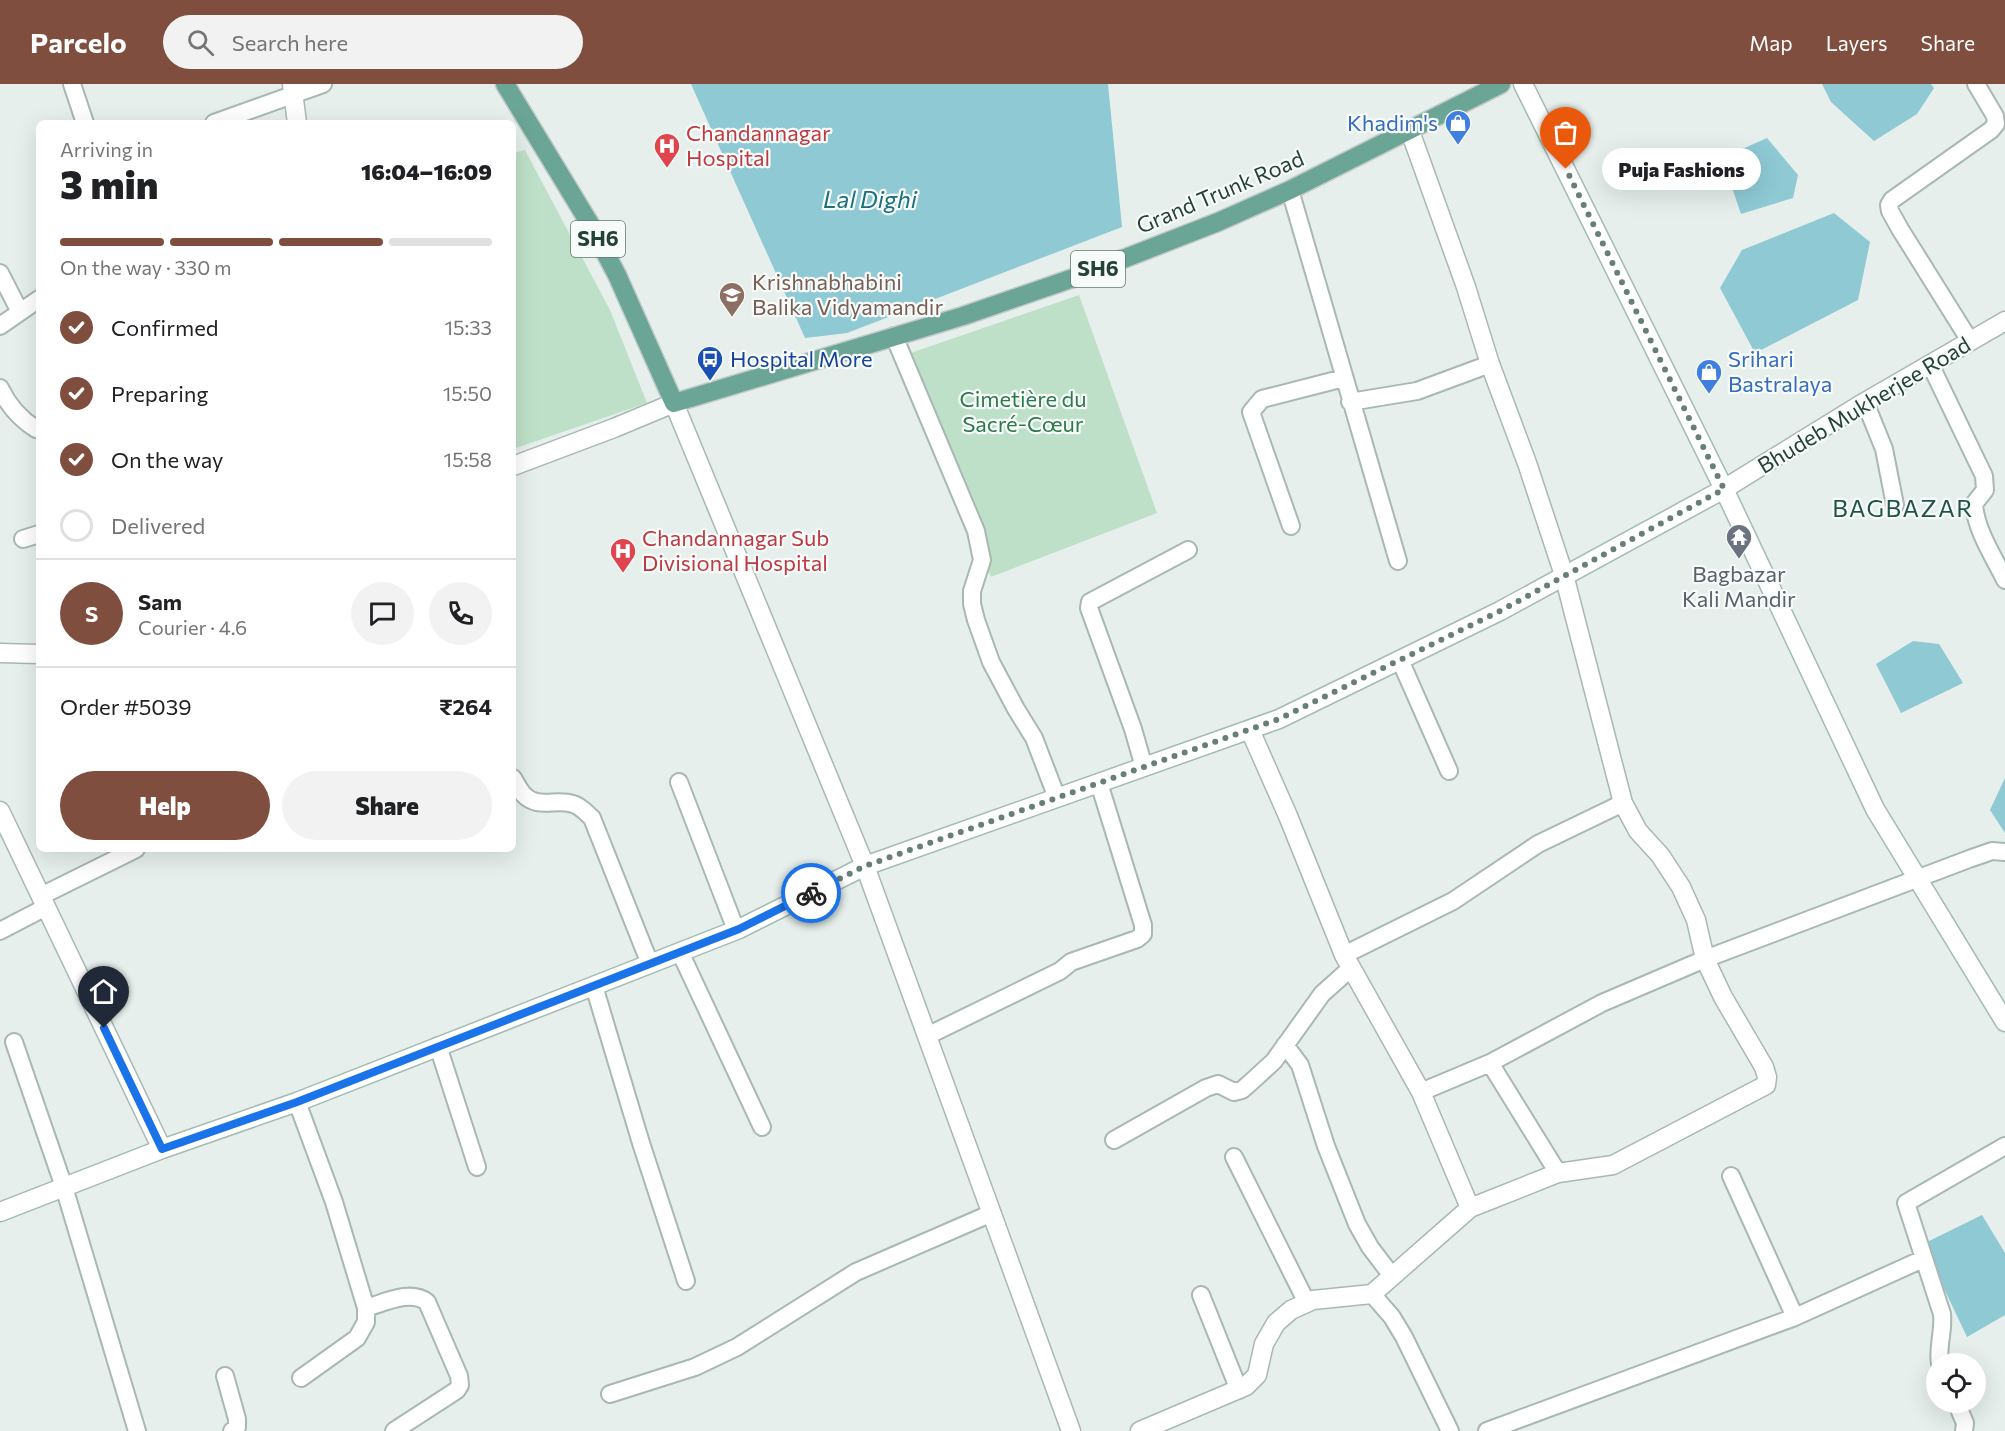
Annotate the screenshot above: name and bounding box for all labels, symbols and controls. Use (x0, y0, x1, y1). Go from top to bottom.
search box (163, 15, 583, 69)
text: Parcelo (30, 25, 127, 59)
icon: search (184, 26, 217, 59)
text: Search here (232, 29, 348, 56)
text: Map (1749, 30, 1793, 55)
text: Layers (1826, 30, 1888, 55)
text: Share (1921, 30, 1975, 55)
pin (1540, 107, 1591, 169)
shop icon: Khadim's (1443, 108, 1473, 146)
place label: Khadim's (1347, 109, 1438, 136)
icon: bag (1549, 116, 1582, 149)
place label: Chandannagar Hospital (686, 119, 831, 171)
hospital icon: Chandannagar Hospital (652, 131, 682, 169)
text: Arriving in (60, 137, 153, 161)
street label: Grand Trunk Road (1132, 144, 1308, 239)
callout: Puja Fashions (1602, 148, 1761, 190)
text: Puja Fashions (1618, 157, 1745, 181)
text: 16:04–16:09 (361, 158, 492, 185)
text: 3 min (60, 159, 158, 207)
water label: Lal Dighi (823, 184, 918, 213)
road number: SH6 (571, 221, 625, 257)
road number: SH6 (1071, 251, 1125, 287)
text: On the way · 330 m (60, 255, 232, 279)
place label: Krishnabhabini Balika Vidyamandir (752, 268, 943, 320)
school or university icon: Krishnabhabini Balika Vidyamandir (717, 280, 747, 318)
icon: check (60, 311, 93, 344)
text: Confirmed (111, 314, 218, 341)
text: 15:33 (444, 315, 492, 339)
street label: Bhudeb Mukherjee Road (1753, 330, 1975, 479)
bus stop icon: Hospital More (695, 344, 725, 382)
place label: Hospital More (730, 345, 873, 372)
place label: Srihari Bastralaya (1728, 345, 1832, 397)
shop icon: Srihari Bastralaya (1694, 357, 1724, 395)
icon: check (60, 377, 93, 410)
text: Preparing (111, 380, 208, 407)
text: 15:50 (443, 381, 492, 405)
park label: Cimetière du Sacré-Cœur (960, 385, 1086, 437)
icon: check (60, 443, 93, 476)
text: On the way (111, 446, 223, 473)
text: 15:58 (444, 447, 492, 471)
district label: BAGBAZAR (1832, 493, 1974, 522)
text: Delivered (111, 512, 205, 539)
temple icon: Bagbazar Kali Mandir (1724, 522, 1754, 560)
place label: Chandannagar Sub Divisional Hospital (642, 524, 829, 576)
hospital icon: Chandannagar Sub Divisional Hospital (608, 536, 638, 574)
place label: Bagbazar Kali Mandir (1682, 560, 1796, 612)
button: chat (351, 582, 414, 645)
button: phone (429, 582, 492, 645)
text: Sam (138, 588, 182, 615)
text: S (85, 600, 98, 627)
text: Courier · 4.6 (138, 615, 247, 639)
text: Order #5039 (60, 693, 192, 720)
text: ₹264 (439, 693, 492, 720)
button: Help (60, 771, 270, 840)
button: Share (282, 771, 492, 840)
courier (781, 863, 841, 923)
icon: bike (795, 877, 828, 910)
pin (78, 966, 129, 1028)
icon: home (87, 975, 120, 1008)
map controls (1926, 1353, 1986, 1413)
button: locate (1926, 1353, 1986, 1413)

